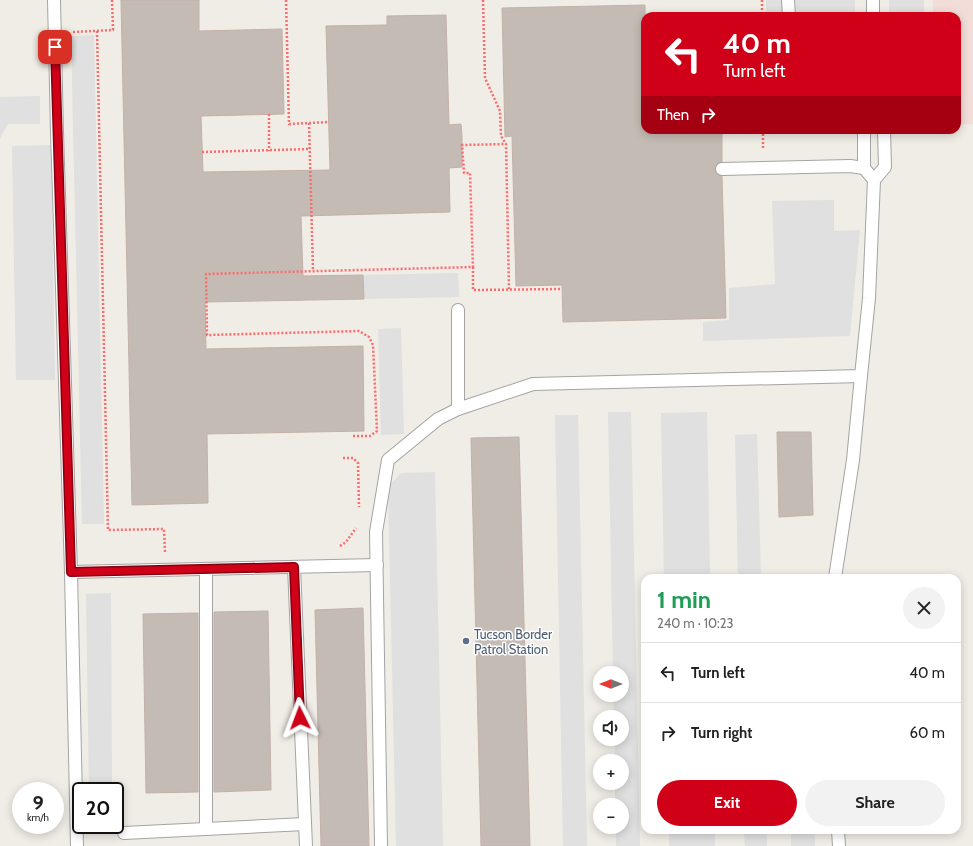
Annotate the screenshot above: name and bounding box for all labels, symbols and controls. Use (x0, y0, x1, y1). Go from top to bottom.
text: 40 m (723, 26, 791, 60)
icon: left (657, 28, 709, 80)
pin (38, 30, 72, 64)
icon: arrive (44, 36, 66, 58)
text: Turn left (723, 60, 786, 82)
icon: right (697, 104, 719, 126)
text: Then (657, 106, 689, 124)
text: 1 min (657, 585, 711, 614)
button: close (903, 587, 945, 629)
text: 240 m · 10:23 (657, 615, 734, 631)
place label: Tucson Border Patrol Station (474, 626, 553, 657)
marker: Tucson Border Patrol Station (461, 636, 471, 646)
icon: left (657, 662, 679, 684)
text: Turn left (691, 664, 745, 682)
text: 40 m (909, 664, 945, 682)
north arrow (593, 666, 629, 702)
map controls (593, 666, 629, 834)
position arrow (279, 697, 321, 739)
button: sound (593, 710, 629, 746)
icon: right (657, 722, 679, 744)
text: Turn right (691, 724, 752, 742)
text: 60 m (909, 724, 945, 742)
button: + (593, 754, 629, 790)
button: Exit (657, 780, 797, 826)
button: Share (805, 780, 945, 826)
speed limit sign: 20 (72, 782, 124, 834)
text: 9 (32, 791, 44, 815)
button: − (593, 798, 629, 834)
text: km/h (27, 811, 49, 824)

